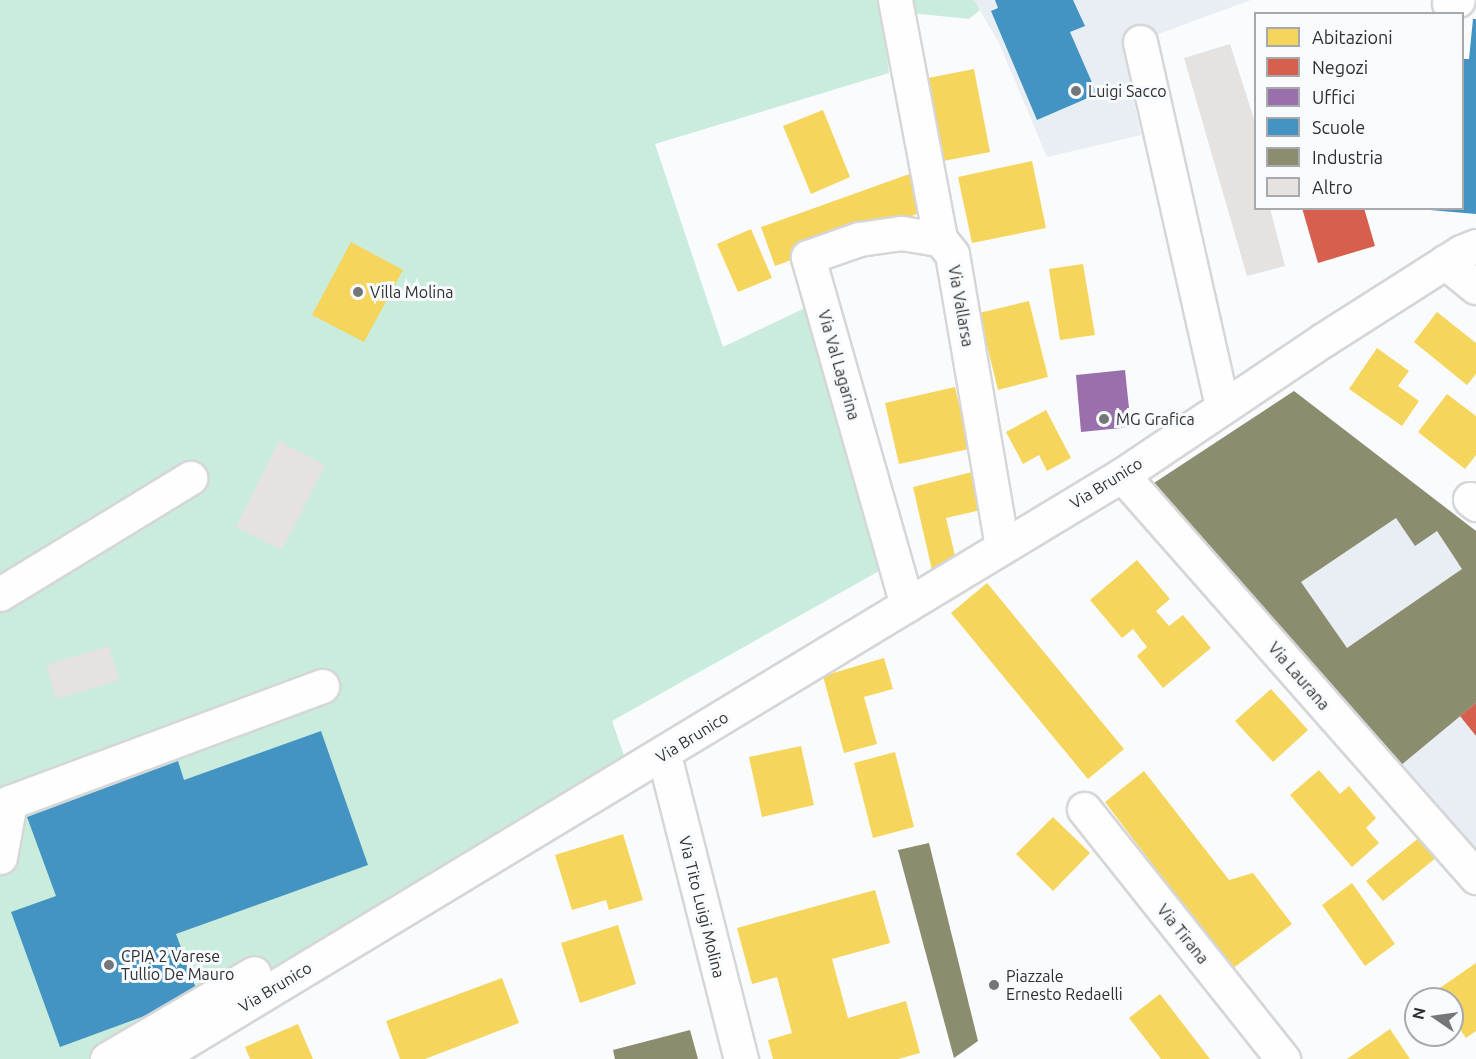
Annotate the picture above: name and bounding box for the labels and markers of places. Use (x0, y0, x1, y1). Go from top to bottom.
place label: Luigi Sacco (1088, 81, 1167, 101)
marker: Luigi Sacco (1069, 84, 1083, 98)
place label: Villa Molina (370, 282, 454, 302)
marker: Villa Molina (351, 285, 365, 299)
place label: MG Grafica (1116, 409, 1195, 429)
marker: MG Grafica (1097, 412, 1111, 426)
place label: CPIA 2 Varese Tullio De Mauro (121, 946, 234, 984)
marker: CPIA 2 Varese Tullio De Mauro (102, 958, 116, 972)
place label: Piazzale Ernesto Redaelli (1006, 966, 1123, 1004)
marker: Piazzale Ernesto Redaelli (987, 978, 1001, 992)

